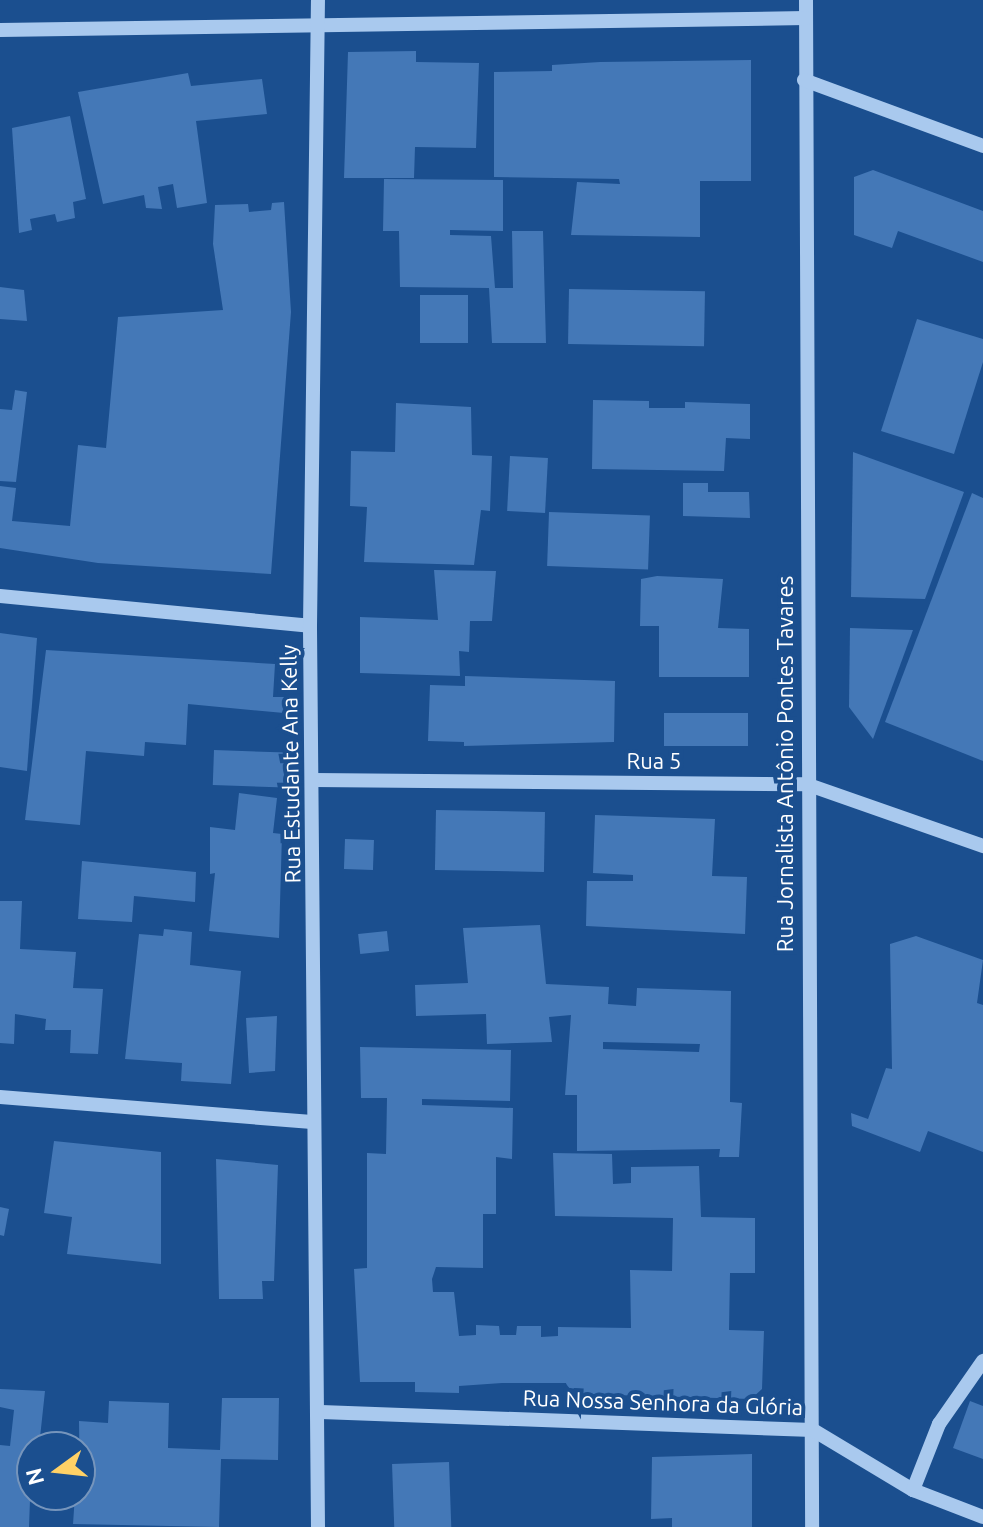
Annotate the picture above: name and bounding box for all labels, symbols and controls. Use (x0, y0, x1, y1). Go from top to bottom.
street label: Rua Jornalista Antônio Pontes Tavares (772, 576, 798, 952)
street label: Rua Estudante Ana Kelly (275, 644, 305, 884)
street label: Rua 5 (626, 748, 682, 774)
street label: Rua Nossa Senhora da Glória (522, 1384, 804, 1420)
north arrow (16, 1431, 96, 1511)
text: N (20, 1466, 48, 1488)

